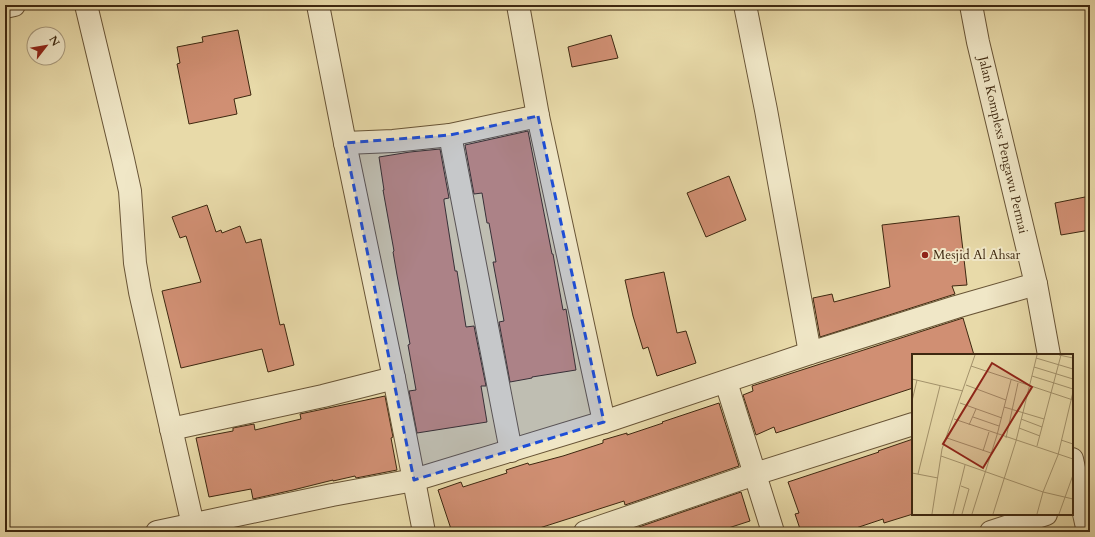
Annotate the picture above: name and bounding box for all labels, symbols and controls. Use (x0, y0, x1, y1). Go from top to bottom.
north arrow (26, 26, 66, 66)
text: N (45, 33, 63, 49)
street label: Jalan Komplexs Pengawu Permai (973, 53, 1032, 236)
place label: Mesjid Al Ahsar (933, 246, 1021, 264)
marker: Mesjid Al Ahsar (920, 250, 930, 260)
inset map (912, 354, 1073, 515)

